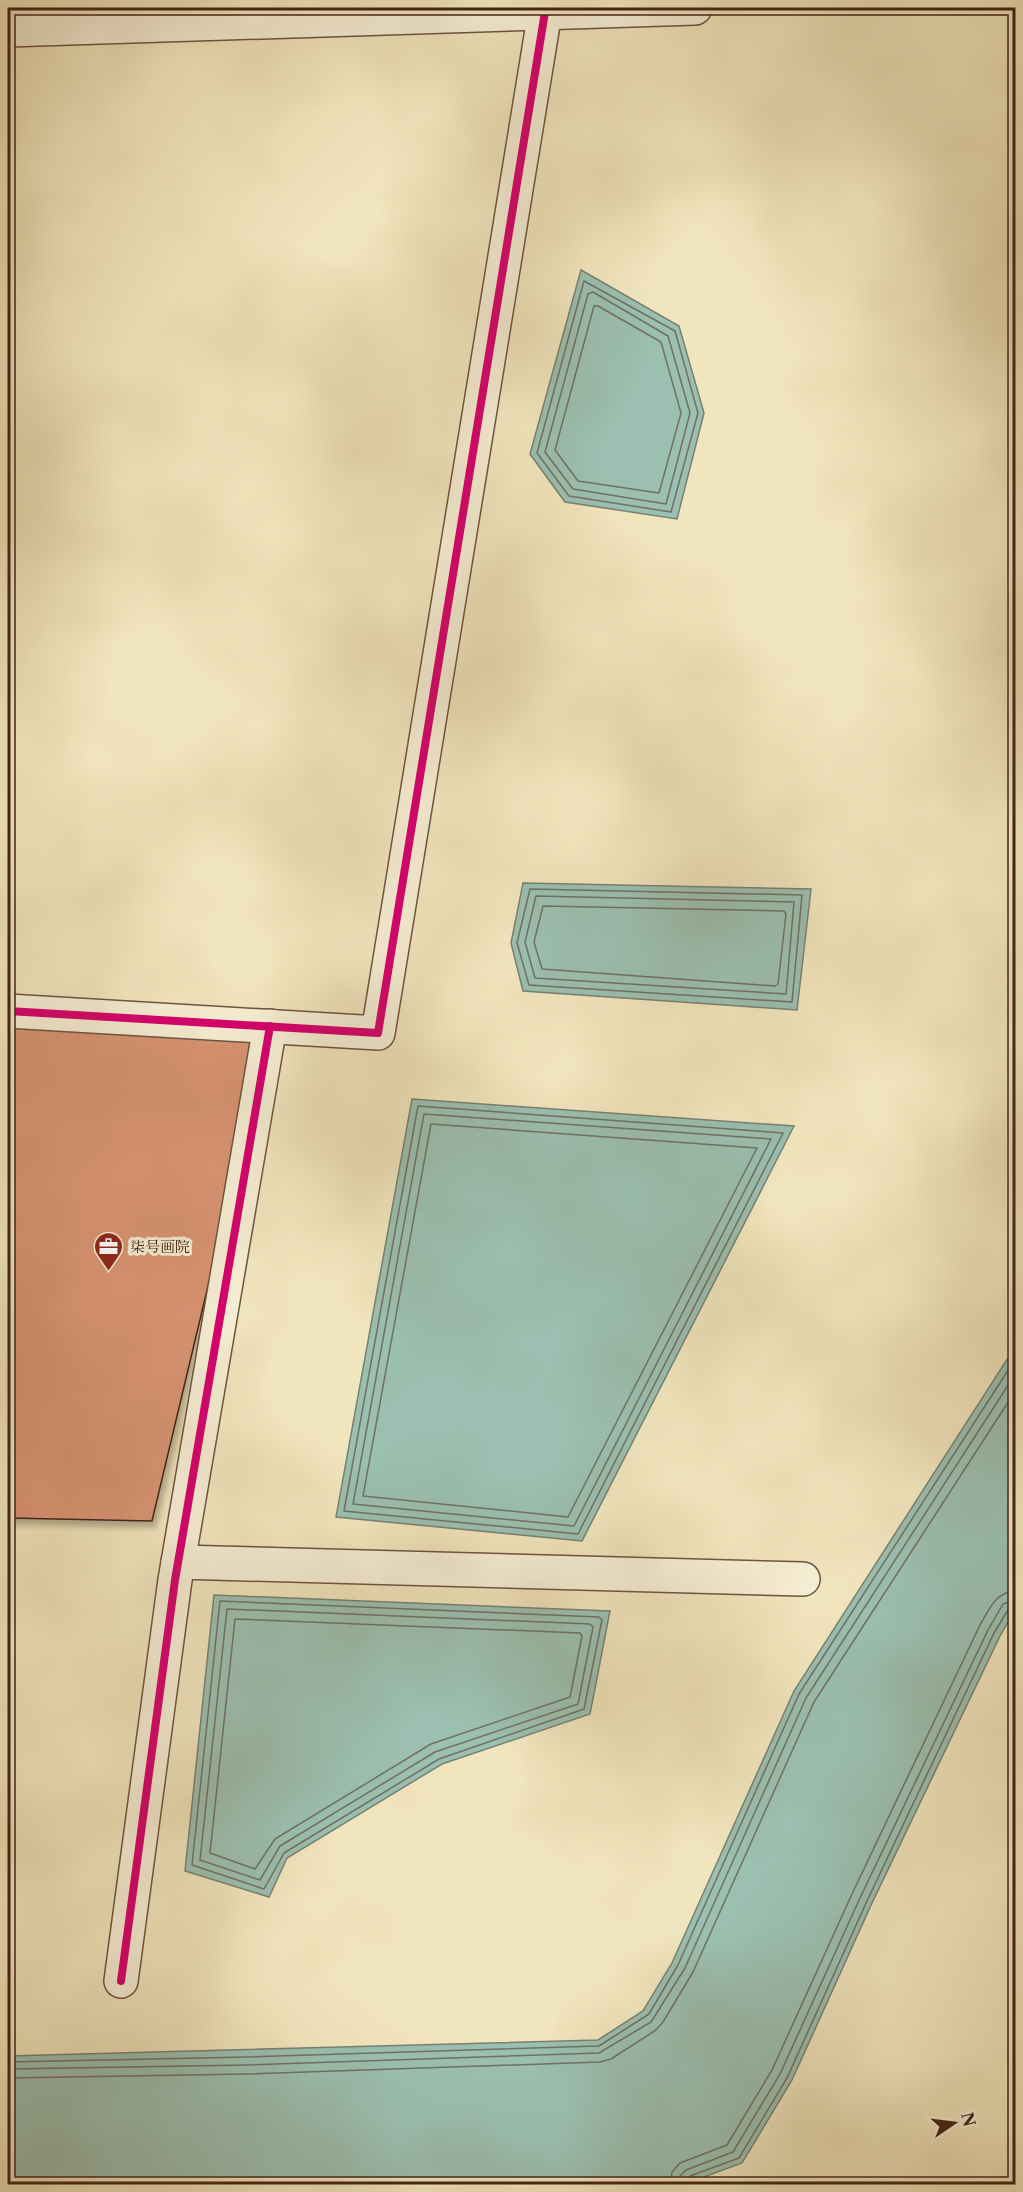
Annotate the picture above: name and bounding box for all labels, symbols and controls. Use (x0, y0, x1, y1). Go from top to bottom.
office icon: 柒号画院 (93, 1230, 125, 1272)
place label: 柒号画院 (130, 1237, 190, 1256)
north arrow (924, 2093, 984, 2153)
text: N (957, 2110, 980, 2129)

